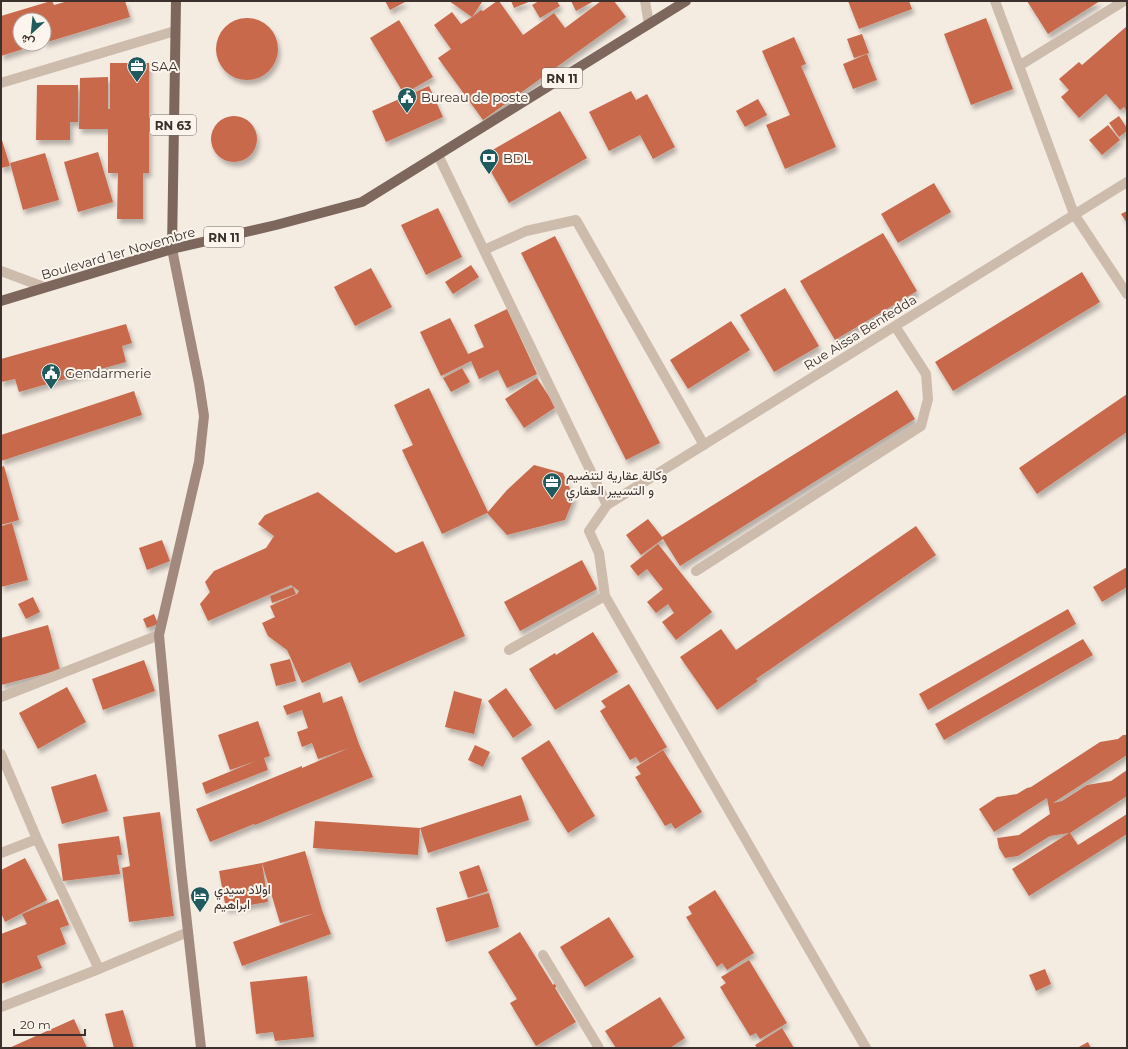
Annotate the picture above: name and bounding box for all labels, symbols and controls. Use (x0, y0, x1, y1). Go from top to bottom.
north arrow (12, 12, 52, 52)
text: ش (18, 32, 37, 50)
office icon: SAA (126, 55, 148, 83)
place label: SAA (151, 58, 178, 74)
road number: RN 11 (542, 68, 582, 88)
public building icon: Bureau de poste (396, 86, 418, 114)
place label: Bureau de poste (421, 89, 528, 105)
road number: RN 63 (150, 115, 196, 135)
bank icon: BDL (478, 147, 500, 175)
place label: BDL (503, 150, 532, 166)
street label: Boulevard 1er Novembre (39, 223, 197, 283)
road number: RN 11 (204, 227, 244, 247)
street label: Rue Aissa Benfedda (801, 291, 919, 373)
public building icon: Gendarmerie (40, 362, 62, 390)
place label: Gendarmerie (65, 365, 152, 381)
place label: وكالة عقارية لتنضيم و التسيير العقاري (566, 467, 668, 501)
office icon: وكالة عقارية لتنضيم و التسيير العقاري (541, 471, 563, 499)
place label: اولاد سيدي ابراهيم (214, 881, 271, 913)
hotel icon: اولاد سيدي ابراهيم (189, 885, 211, 913)
scale bar (14, 1011, 85, 1037)
text: 20 m (20, 1017, 51, 1032)

